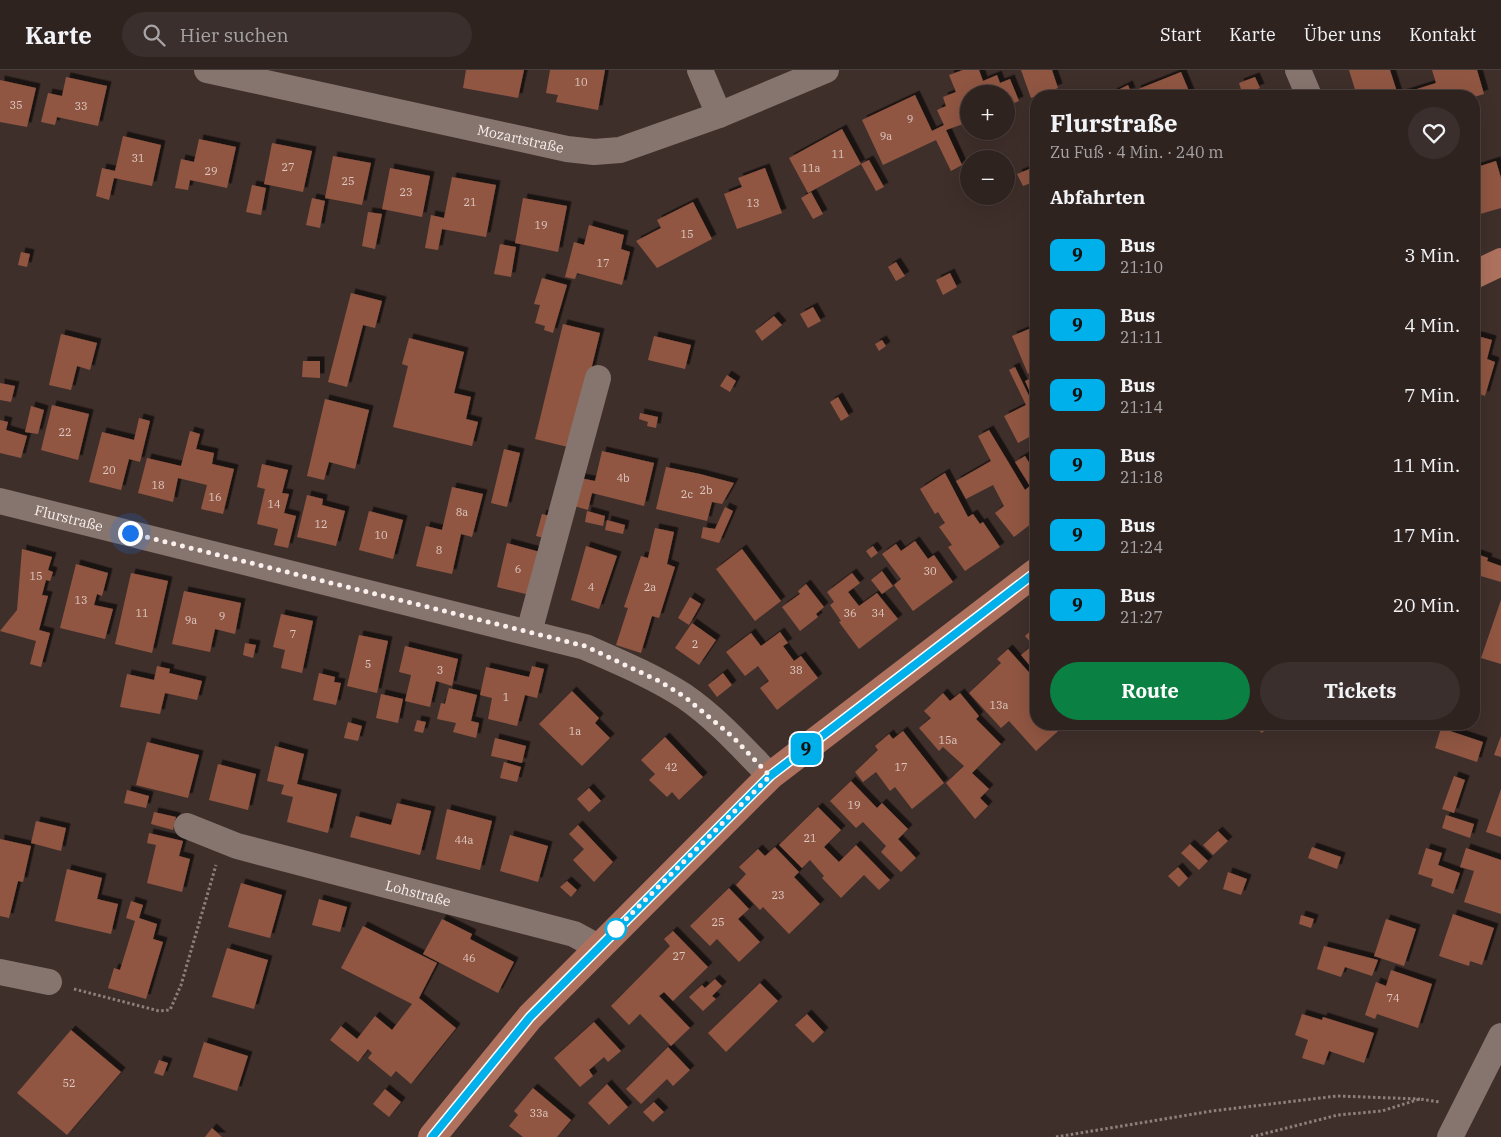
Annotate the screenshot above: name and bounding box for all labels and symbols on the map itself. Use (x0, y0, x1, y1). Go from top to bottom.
house number: 10 (574, 75, 588, 89)
house number: 35 (9, 98, 23, 112)
house number: 33 (74, 99, 88, 113)
house number: 9 (907, 112, 913, 126)
street label: Mozartstraße (476, 121, 565, 157)
house number: 9a (880, 129, 892, 143)
house number: 11 (831, 147, 845, 161)
house number: 31 (131, 151, 145, 165)
house number: 27 (281, 160, 295, 174)
house number: 11a (801, 161, 821, 175)
house number: 29 (204, 164, 218, 178)
house number: 25 (341, 174, 355, 188)
house number: 23 (399, 185, 413, 199)
house number: 21 (463, 195, 477, 209)
house number: 13 (746, 196, 760, 210)
house number: 19 (534, 218, 548, 232)
house number: 15 (680, 227, 694, 241)
house number: 17 (596, 256, 610, 270)
house number: 22 (58, 425, 72, 439)
house number: 20 (102, 463, 116, 477)
house number: 4b (616, 471, 630, 485)
house number: 18 (151, 478, 165, 492)
house number: 2b (699, 483, 713, 497)
house number: 2c (681, 487, 693, 501)
house number: 16 (208, 490, 222, 504)
house number: 14 (267, 497, 281, 511)
street label: Flurstraße (33, 501, 105, 535)
house number: 8a (456, 505, 468, 519)
house number: 12 (314, 517, 328, 531)
your location (118, 521, 143, 546)
house number: 10 (374, 528, 388, 542)
house number: 8 (436, 543, 442, 557)
house number: 6 (515, 562, 521, 576)
house number: 30 (923, 564, 937, 578)
house number: 15 (29, 569, 43, 583)
house number: 4 (588, 580, 595, 594)
house number: 2a (644, 580, 656, 594)
house number: 13 (74, 593, 88, 607)
house number: 11 (135, 606, 149, 620)
house number: 36 (843, 606, 857, 620)
house number: 34 (871, 606, 885, 620)
house number: 9 (219, 609, 225, 623)
house number: 9a (185, 613, 197, 627)
house number: 7 (290, 627, 296, 641)
house number: 2 (692, 637, 698, 651)
house number: 5 (365, 657, 371, 671)
house number: 3 (437, 663, 443, 677)
house number: 38 (789, 663, 803, 677)
house number: 1 (503, 690, 509, 704)
house number: 13a (989, 698, 1009, 712)
house number: 1a (569, 724, 581, 738)
line badge: 9 (790, 733, 822, 765)
house number: 15a (938, 733, 958, 747)
house number: 42 (664, 760, 678, 774)
house number: 17 (894, 760, 908, 774)
house number: 19 (847, 798, 861, 812)
house number: 21 (803, 831, 817, 845)
house number: 44a (454, 833, 474, 847)
street label: Lohstraße (383, 876, 453, 910)
house number: 23 (771, 888, 785, 902)
house number: 25 (711, 915, 725, 929)
unlabelled marker (605, 918, 627, 940)
house number: 27 (672, 949, 686, 963)
house number: 46 (462, 951, 476, 965)
house number: 74 (1386, 991, 1400, 1005)
house number: 52 (62, 1076, 76, 1090)
house number: 33a (529, 1106, 549, 1120)

